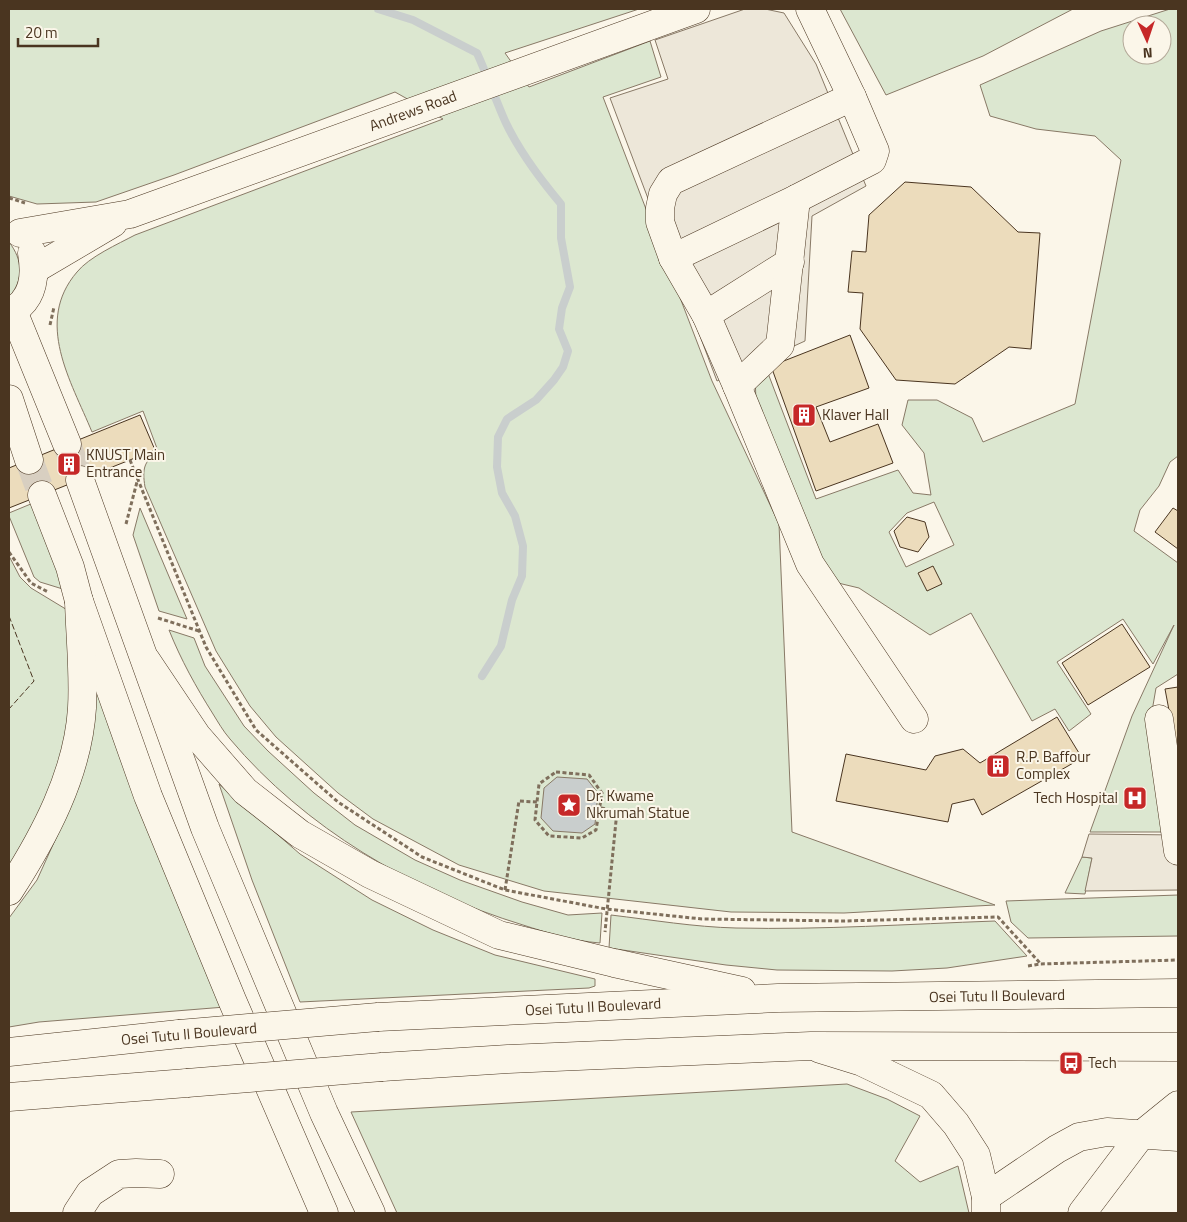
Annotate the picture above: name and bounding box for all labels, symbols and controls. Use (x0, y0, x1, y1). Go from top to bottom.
scale bar (18, 15, 98, 47)
north arrow (1122, 15, 1172, 65)
text: 20 m (25, 21, 58, 44)
text: N (1142, 43, 1153, 64)
street label: Andrews Road (366, 84, 460, 137)
building icon: Klaver Hall (791, 402, 817, 428)
place label: Klaver Hall (822, 403, 889, 426)
place label: KNUST Main Entrance (86, 443, 165, 483)
building icon: KNUST Main Entrance (56, 451, 82, 477)
place label: R.P. Baffour Complex (1016, 745, 1090, 785)
building icon: R.P. Baffour Complex (985, 753, 1011, 779)
place label: Dr. Kwame Nkrumah Statue (586, 784, 689, 824)
hospital icon: Tech Hospital (1122, 785, 1148, 811)
place label: Tech Hospital (1034, 786, 1118, 809)
place icon: Dr. Kwame Nkrumah Statue (556, 792, 582, 818)
street label: Osei Tutu II Boulevard (929, 983, 1065, 1008)
street label: Osei Tutu II Boulevard (524, 991, 662, 1022)
street label: Osei Tutu II Boulevard (120, 1016, 258, 1051)
bus stop icon: Tech (1058, 1050, 1084, 1076)
place label: Tech (1088, 1051, 1117, 1074)

